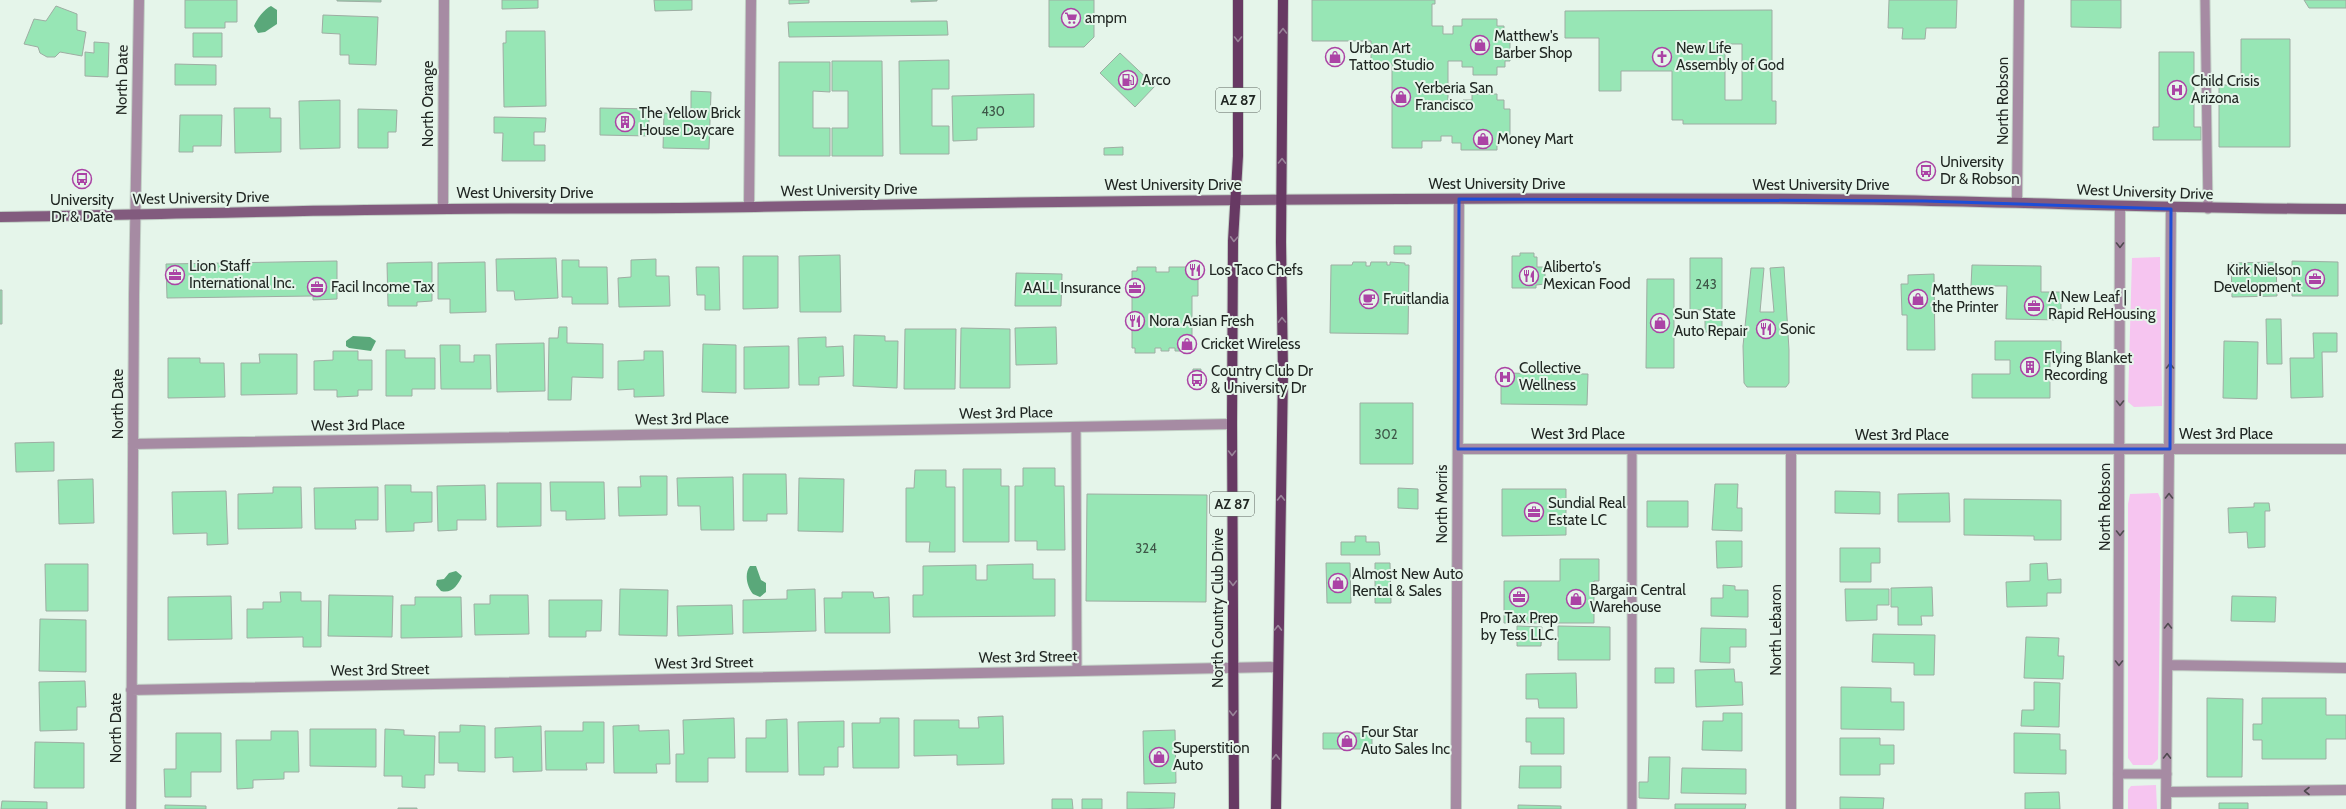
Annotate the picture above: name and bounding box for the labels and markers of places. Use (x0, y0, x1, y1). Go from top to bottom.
supermarket icon: ampm (1060, 7, 1082, 29)
place label: ampm (1085, 9, 1127, 27)
place label: Matthew's Barber Shop (1494, 27, 1572, 62)
shop icon: Matthew's Barber Shop (1469, 34, 1491, 56)
place label: Urban Art Tattoo Studio (1349, 39, 1434, 74)
place label: New Life Assembly of God (1676, 39, 1784, 74)
shop icon: Urban Art Tattoo Studio (1324, 46, 1346, 68)
church icon: New Life Assembly of God (1651, 46, 1673, 68)
fuel station icon: Arco (1117, 69, 1139, 91)
place label: Arco (1142, 71, 1171, 89)
place label: Child Crisis Arizona (2191, 72, 2259, 107)
place label: Yerberia San Francisco (1414, 79, 1494, 114)
hospital icon: Child Crisis Arizona (2166, 79, 2188, 101)
shop icon: Yerberia San Francisco (1390, 86, 1412, 108)
place label: The Yellow Brick House Daycare (639, 104, 741, 139)
building icon: The Yellow Brick House Daycare (614, 111, 636, 133)
shop icon: Money Mart (1472, 128, 1494, 150)
place label: Money Mart (1497, 130, 1573, 148)
place label: University Dr & Robson (1940, 153, 2020, 188)
bus stop icon: University Dr & Robson (1915, 160, 1937, 182)
bus stop icon: University Dr & Date (71, 168, 93, 190)
place label: University Dr & Date (50, 191, 114, 226)
place label: Lion Staff International Inc. (189, 257, 295, 292)
place label: Aliberto's Mexican Food (1543, 258, 1631, 293)
restaurant icon: Los Taco Chefs (1184, 259, 1206, 281)
place label: Los Taco Chefs (1209, 261, 1303, 279)
place label: Kirk Nielson Development (2213, 261, 2301, 296)
office icon: Lion Staff International Inc. (164, 264, 186, 286)
restaurant icon: Aliberto's Mexican Food (1518, 265, 1540, 287)
office icon: Kirk Nielson Development (2304, 268, 2326, 290)
office icon: Facil Income Tax (306, 276, 328, 298)
office icon: AALL Insurance (1124, 277, 1146, 299)
place label: Facil Income Tax (331, 278, 435, 296)
place label: AALL Insurance (1023, 279, 1121, 297)
place label: Matthews the Printer (1932, 281, 1999, 316)
cafe icon: Fruitlandia (1358, 288, 1380, 310)
shop icon: Matthews the Printer (1907, 288, 1929, 310)
place label: A New Leaf | Rapid ReHousing (2048, 288, 2156, 323)
place label: Fruitlandia (1383, 290, 1450, 308)
office icon: A New Leaf | Rapid ReHousing (2023, 295, 2045, 317)
place label: Sun State Auto Repair (1674, 305, 1748, 340)
restaurant icon: Nora Asian Fresh (1124, 310, 1146, 332)
place label: Nora Asian Fresh (1149, 312, 1254, 330)
shop icon: Sun State Auto Repair (1649, 312, 1671, 334)
restaurant icon: Sonic (1755, 318, 1777, 340)
place label: Sonic (1780, 320, 1816, 338)
shop icon: Cricket Wireless (1176, 333, 1198, 355)
place label: Cricket Wireless (1201, 335, 1300, 353)
place label: Flying Blanket Recording (2044, 349, 2132, 384)
building icon: Flying Blanket Recording (2019, 356, 2041, 378)
place label: Collective Wellness (1519, 359, 1581, 394)
place label: Country Club Dr & University Dr (1211, 362, 1313, 397)
hospital icon: Collective Wellness (1494, 366, 1516, 388)
bus stop icon: Country Club Dr & University Dr (1186, 369, 1208, 391)
place label: Sundial Real Estate LC (1548, 494, 1626, 529)
office icon: Sundial Real Estate LC (1523, 501, 1545, 523)
place label: Almost New Auto Rental & Sales (1352, 565, 1463, 600)
shop icon: Almost New Auto Rental & Sales (1327, 572, 1349, 594)
place label: Bargain Central Warehouse (1590, 581, 1686, 616)
office icon: Pro Tax Prep by Tess LLC. (1508, 586, 1530, 608)
shop icon: Bargain Central Warehouse (1565, 588, 1587, 610)
place label: Pro Tax Prep by Tess LLC. (1480, 609, 1558, 644)
place label: Four Star Auto Sales Inc (1361, 723, 1450, 758)
shop icon: Four Star Auto Sales Inc (1336, 730, 1358, 752)
place label: Superstition Auto (1173, 739, 1250, 774)
shop icon: Superstition Auto (1148, 746, 1170, 768)

